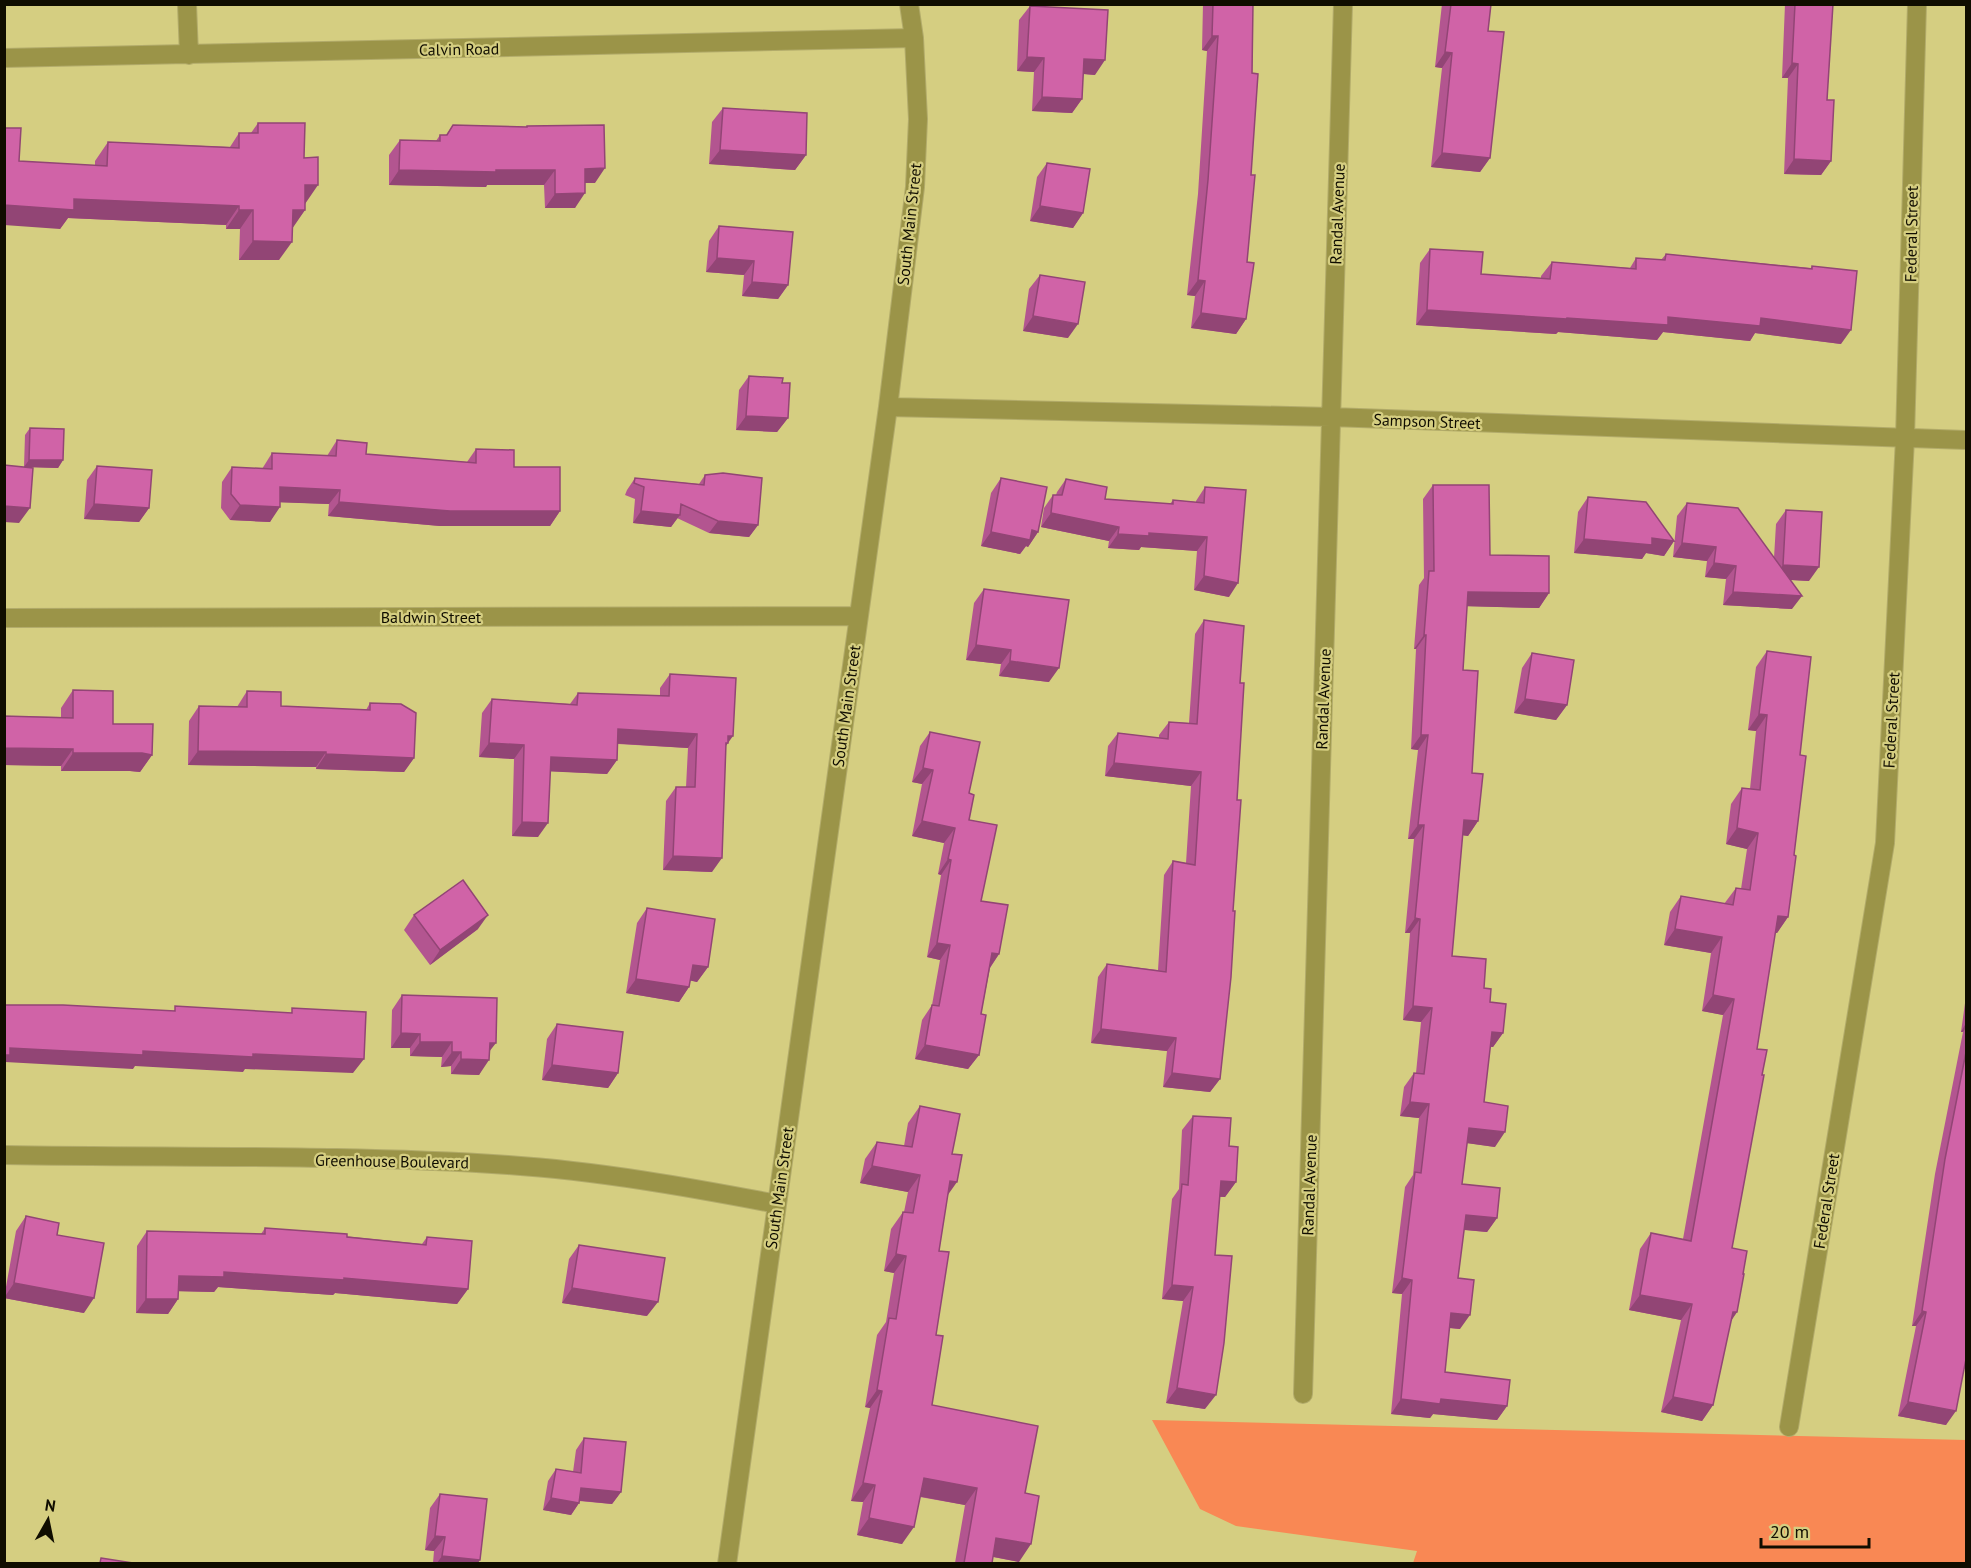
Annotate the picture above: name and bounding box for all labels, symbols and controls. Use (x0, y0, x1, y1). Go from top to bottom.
street label: Calvin Road (419, 38, 499, 60)
street label: South Main Street (893, 161, 925, 286)
street label: Randal Avenue (1325, 163, 1349, 265)
street label: Federal Street (1900, 185, 1922, 282)
street label: Sampson Street (1373, 409, 1482, 433)
street label: Baldwin Street (381, 607, 482, 627)
street label: South Main Street (828, 643, 865, 768)
street label: Randal Avenue (1311, 648, 1335, 750)
street label: Federal Street (1878, 671, 1904, 769)
street label: South Main Street (761, 1125, 798, 1250)
street label: Randal Avenue (1297, 1134, 1321, 1236)
street label: Greenhouse Boulevard (315, 1150, 469, 1172)
street label: Federal Street (1809, 1151, 1844, 1250)
north arrow (18, 1490, 78, 1550)
text: N (44, 1494, 57, 1516)
scale bar (1761, 1511, 1869, 1549)
text: 20 m (1770, 1520, 1809, 1543)

